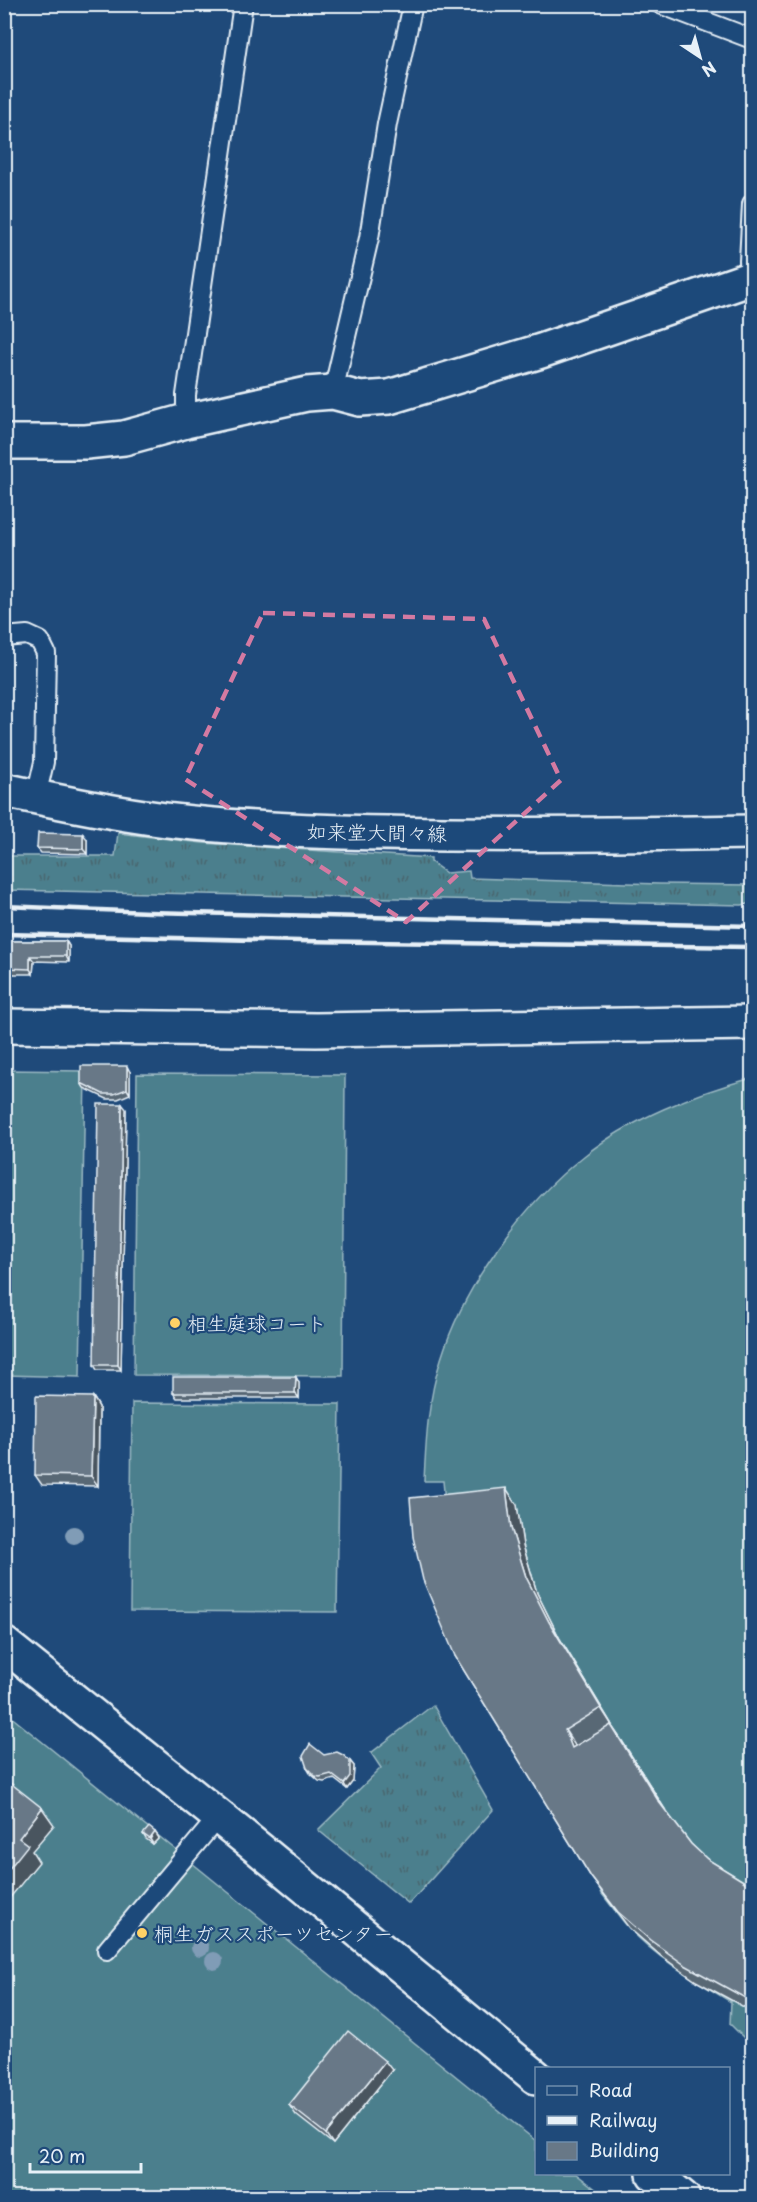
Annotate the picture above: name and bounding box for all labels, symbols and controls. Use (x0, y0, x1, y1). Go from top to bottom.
north arrow (670, 27, 730, 87)
text: N (697, 57, 722, 83)
street label: 如来堂大間々線 (307, 816, 447, 848)
place label: 相生庭球コート (187, 1308, 327, 1338)
marker: 相生庭球コート (168, 1316, 182, 1330)
place label: 桐生ガススポーツセンター (154, 1918, 393, 1948)
marker: 桐生ガススポーツセンター (135, 1926, 149, 1940)
legend (535, 2067, 730, 2175)
text: Road (589, 2076, 633, 2103)
text: Railway (589, 2106, 657, 2133)
scale bar (30, 2136, 141, 2174)
text: Building (589, 2136, 659, 2163)
text: 20 m (39, 2142, 85, 2169)

